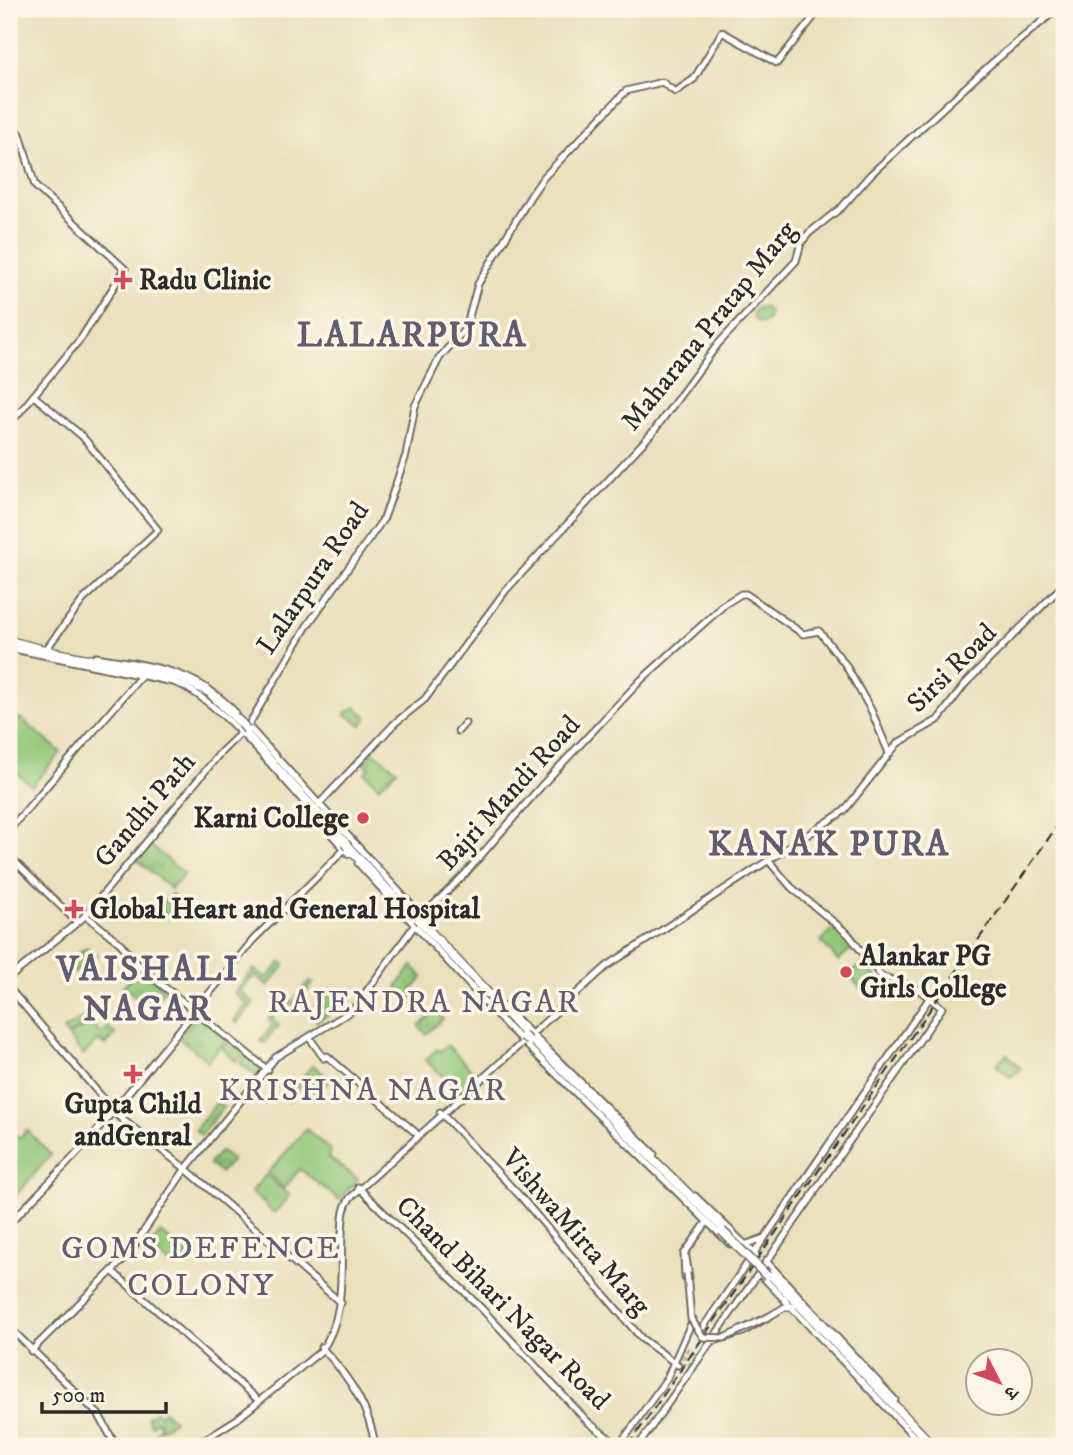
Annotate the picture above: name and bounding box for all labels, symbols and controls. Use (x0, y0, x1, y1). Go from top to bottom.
street label: Maharana Pratap Marg (614, 214, 805, 438)
place label: Radu Clinic (139, 263, 271, 298)
marker: Radu Clinic (113, 270, 133, 290)
district label: LALARPURA (297, 314, 527, 358)
street label: Lalarpura Road (249, 495, 377, 661)
street label: Sirsi Road (900, 616, 1004, 720)
street label: Bajri Mandi Road (430, 708, 588, 878)
street label: Gandhi Path (87, 745, 204, 875)
place label: Karni College (193, 801, 349, 836)
marker: Karni College (355, 810, 371, 826)
district label: KANAK PURA (708, 823, 950, 867)
place label: Global Heart and General Hospital (90, 892, 480, 927)
marker: Global Heart and General Hospital (64, 899, 84, 919)
place label: Alankar PG Girls College (859, 939, 1007, 1006)
district label: VAISHALI NAGAR (54, 948, 240, 1032)
marker: Alankar PG Girls College (838, 964, 854, 980)
district label: RAJENDRA NAGAR (268, 983, 580, 1023)
marker: Gupta Child andGenral (123, 1064, 143, 1084)
district label: KRISHNA NAGAR (218, 1071, 508, 1111)
place label: Gupta Child andGenral (65, 1087, 202, 1154)
street label: VishwaMirta Marg (493, 1141, 658, 1323)
street label: Chand Bihari Nagar Road (388, 1188, 618, 1418)
district label: GOMS DEFENCE COLONY (61, 1229, 341, 1306)
north arrow (964, 1346, 1034, 1416)
scale bar (42, 1371, 166, 1415)
text: उ (998, 1380, 1024, 1405)
text: 500 m (52, 1383, 106, 1409)

